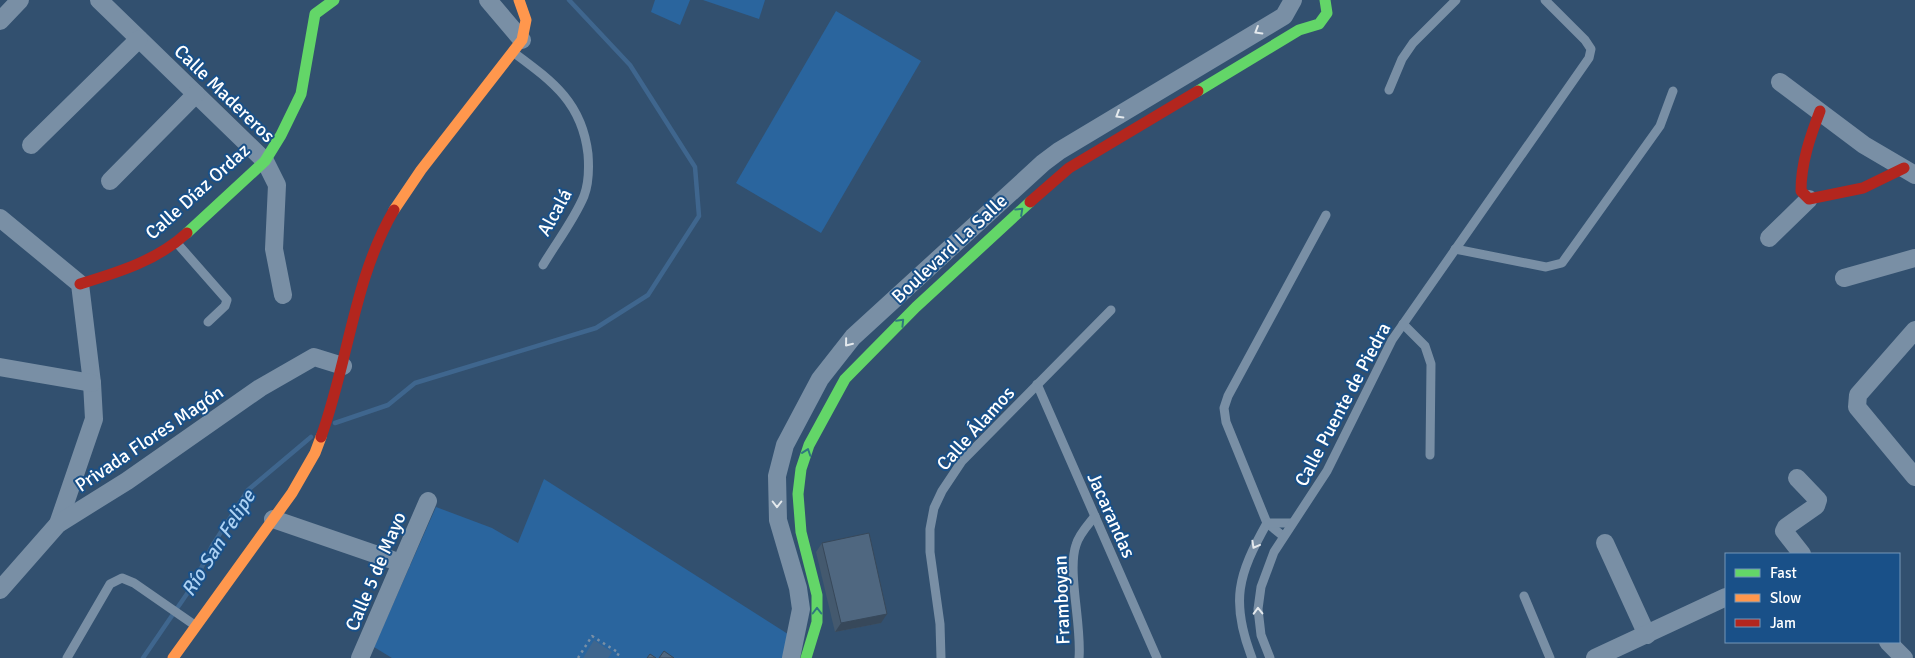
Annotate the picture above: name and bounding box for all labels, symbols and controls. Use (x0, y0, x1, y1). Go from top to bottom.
one-way arrow (1255, 25, 1264, 35)
street label: Calle Madereros (169, 40, 280, 148)
one-way arrow (1115, 109, 1124, 119)
street label: Calle Díaz Ordaz (140, 138, 255, 245)
street label: Alcalá (532, 185, 578, 240)
street label: Boulevard La Salle (887, 189, 1013, 309)
one-way arrow (1014, 208, 1023, 217)
one-way arrow (895, 318, 904, 327)
street label: Calle Puente de Piedra (1290, 318, 1396, 490)
one-way arrow (846, 337, 854, 346)
street label: Privada Flores Magón (71, 380, 228, 497)
street label: Calle Álamos (932, 381, 1020, 476)
one-way arrow (801, 448, 811, 457)
street label: Jacarandas (1082, 469, 1141, 562)
water label: Río San Felipe (176, 485, 261, 601)
one-way arrow (772, 500, 782, 508)
street label: Calle 5 de Mayo (340, 508, 412, 634)
one-way arrow (1251, 540, 1261, 549)
legend (1725, 553, 1900, 643)
street label: Framboyan (1048, 555, 1076, 645)
text: Fast (1770, 564, 1797, 582)
text: Slow (1770, 589, 1801, 607)
one-way arrow (812, 607, 822, 614)
one-way arrow (1253, 607, 1263, 615)
text: Jam (1770, 614, 1796, 632)

